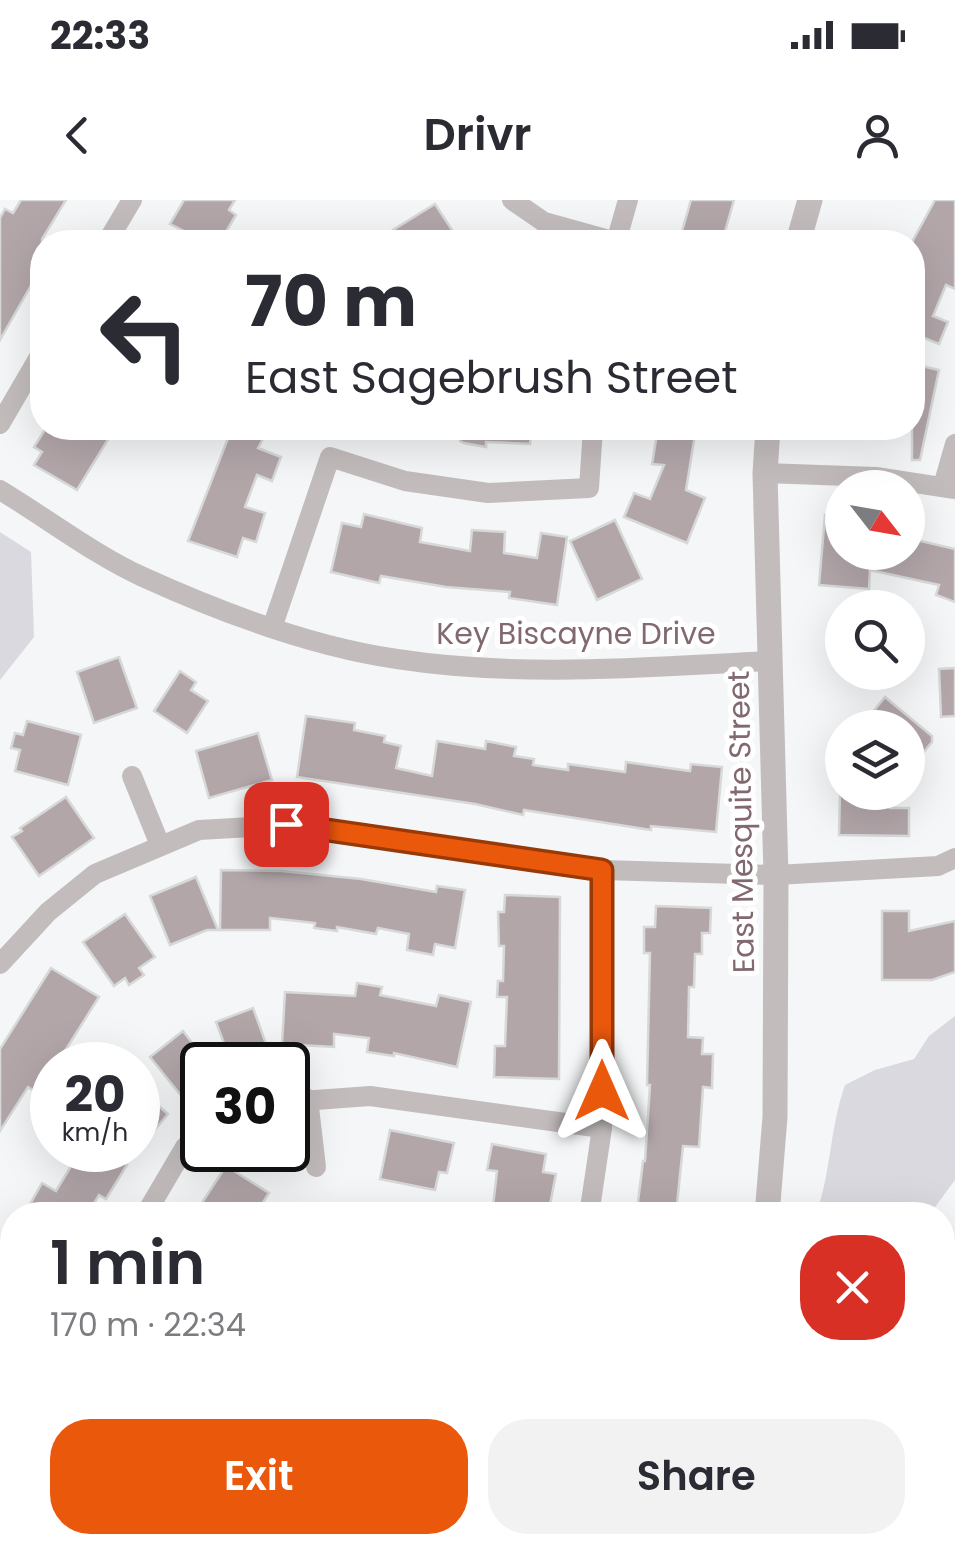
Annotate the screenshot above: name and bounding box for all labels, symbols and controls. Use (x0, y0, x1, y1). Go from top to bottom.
text: 22:33 (50, 9, 150, 62)
text: Drivr (423, 103, 532, 166)
icon: back (50, 108, 105, 163)
icon: person (850, 108, 905, 163)
text: 70 m (245, 252, 417, 351)
icon: left (80, 270, 210, 400)
text: East Sagebrush Street (245, 346, 738, 409)
north arrow (825, 470, 925, 570)
map controls (825, 470, 925, 810)
button: search (825, 590, 925, 690)
street label: Key Biscayne Drive (436, 612, 716, 655)
street label: East Mesquite Street (717, 670, 765, 974)
button: layers (825, 710, 925, 810)
pin (244, 782, 329, 867)
icon: arrive (259, 797, 314, 852)
position arrow (550, 1039, 654, 1143)
speed limit sign: 30 (180, 1042, 310, 1172)
text: 20 (64, 1059, 126, 1130)
text: km/h (62, 1115, 128, 1150)
text: 1 min (50, 1221, 205, 1305)
button: close (800, 1235, 905, 1340)
text: 170 m · 22:34 (50, 1302, 246, 1347)
button: Exit (50, 1419, 468, 1534)
button: Share (488, 1419, 905, 1534)

